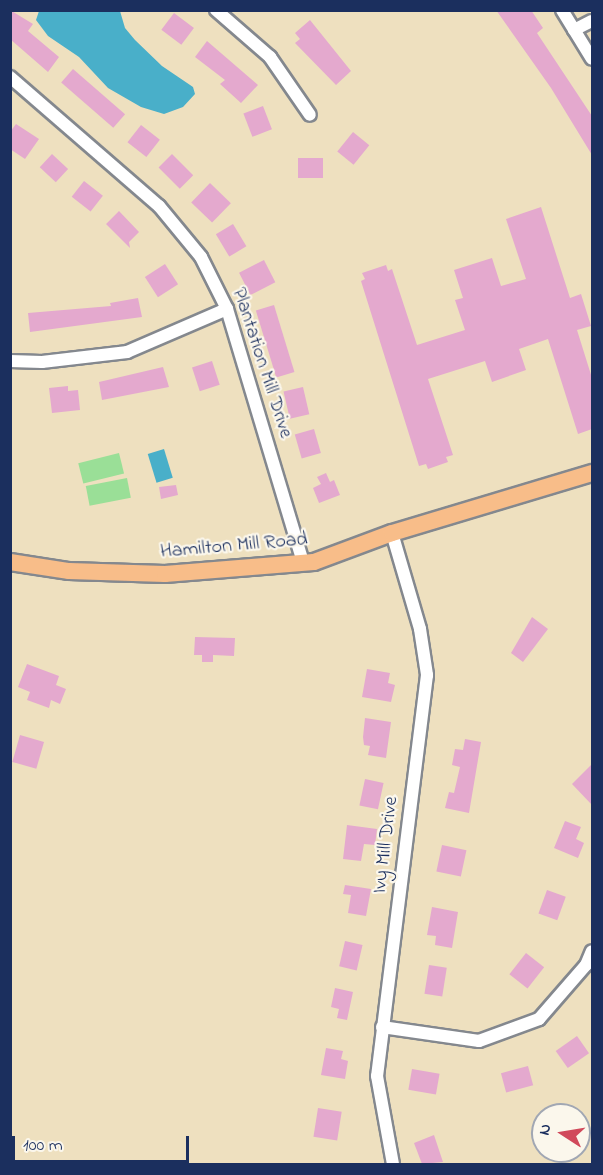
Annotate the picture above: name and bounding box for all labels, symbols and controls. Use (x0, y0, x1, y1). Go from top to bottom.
street label: Plantation Mill Drive (226, 285, 298, 441)
street label: Hamilton Mill Road (159, 528, 309, 564)
street label: Ivy Mill Drive (368, 795, 404, 895)
north arrow (531, 1103, 591, 1163)
text: N (532, 1122, 558, 1137)
scale bar (15, 1124, 192, 1162)
text: 100 m (23, 1133, 63, 1159)

